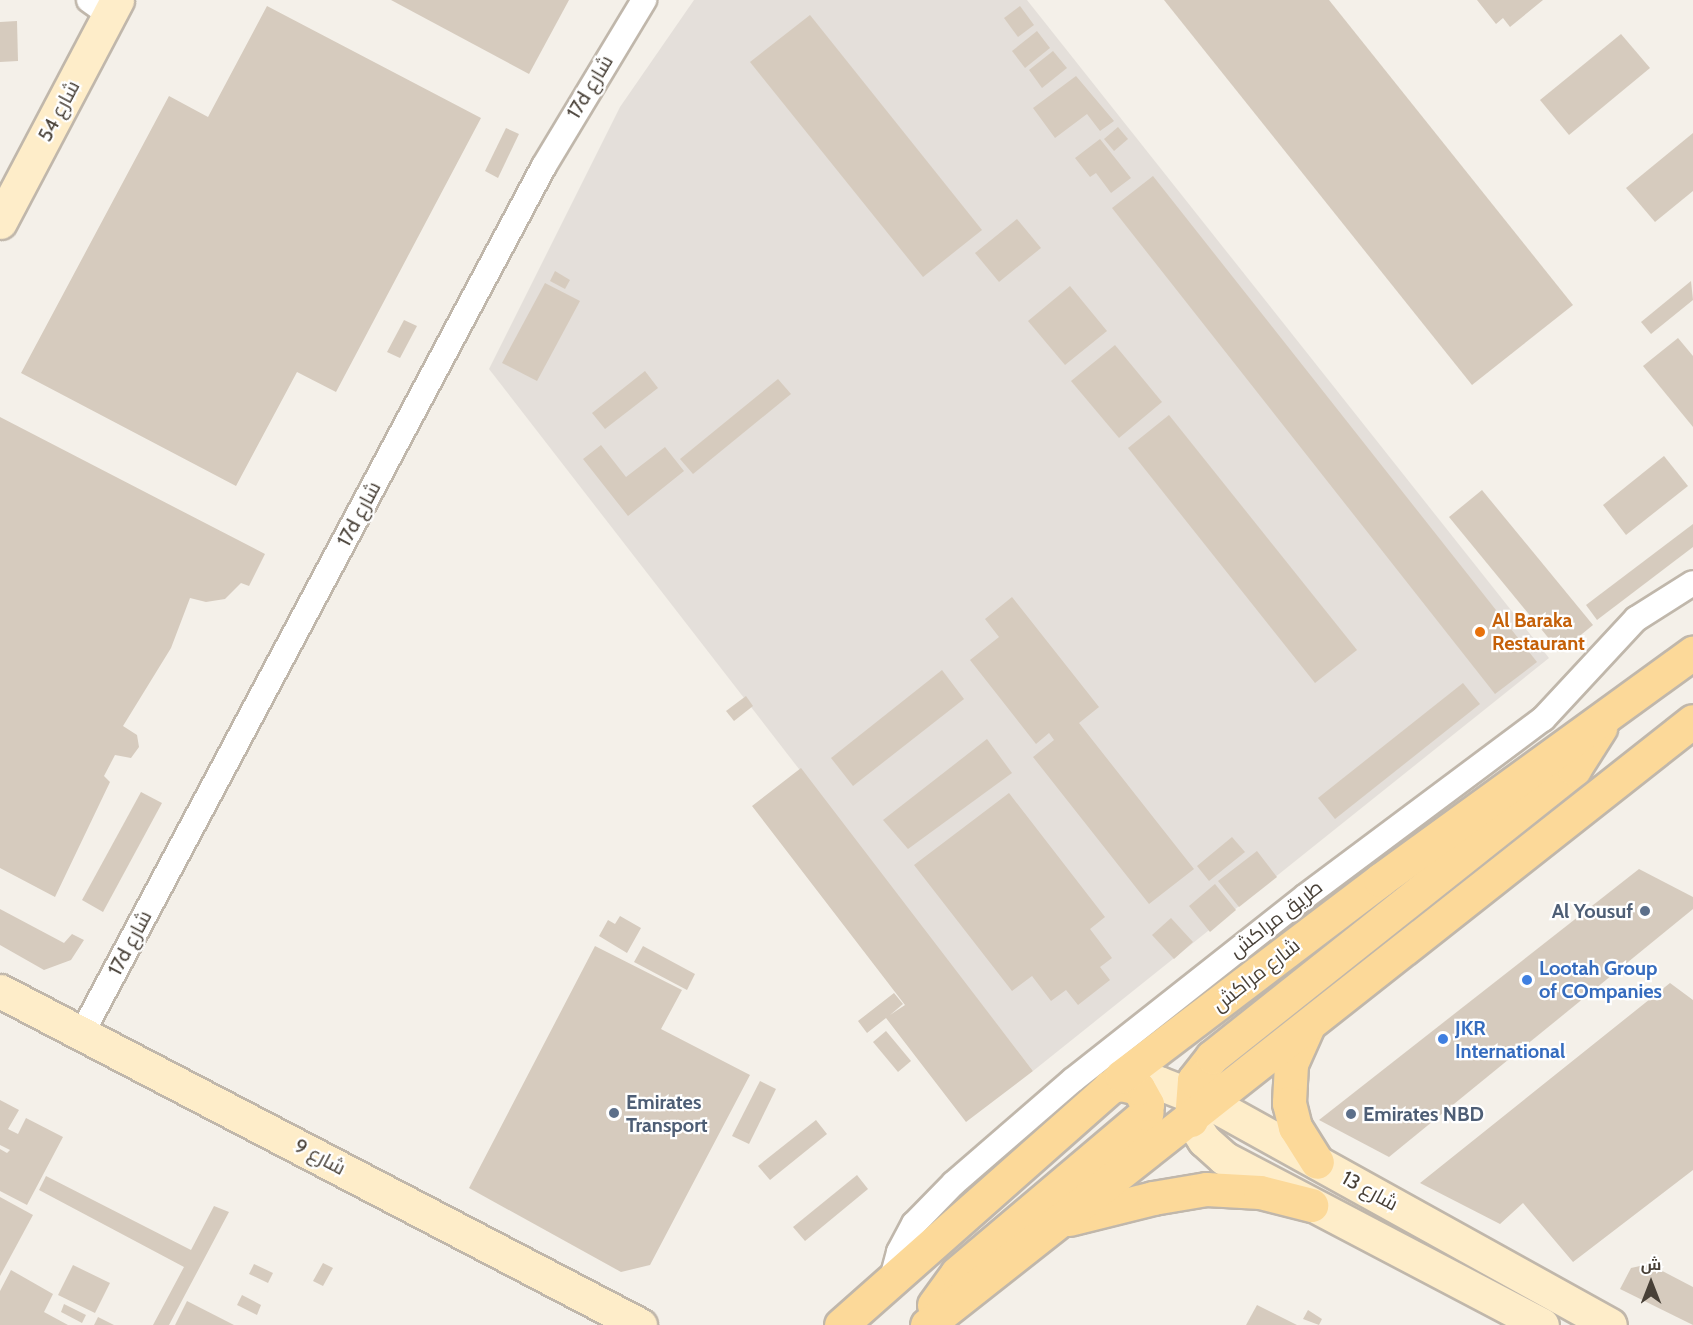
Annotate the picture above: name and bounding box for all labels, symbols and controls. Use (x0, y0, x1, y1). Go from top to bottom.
street label: 17d شارع (562, 51, 618, 123)
street label: شارع 54 (33, 76, 85, 146)
street label: 17d شارع (332, 477, 386, 551)
place label: Al Baraka Restaurant (1492, 608, 1585, 655)
marker: Al Baraka Restaurant (1473, 625, 1487, 639)
street label: طريق مراكش (1225, 875, 1327, 963)
place label: Al Yousuf (1552, 899, 1633, 923)
marker: Al Yousuf (1638, 904, 1652, 918)
street label: 17d شارع (103, 906, 157, 980)
street label: شارع مراكش (1207, 933, 1305, 1017)
place label: Lootah Group of COmpanies (1539, 957, 1662, 1004)
marker: Lootah Group of COmpanies (1520, 973, 1534, 987)
place label: JKR International (1455, 1016, 1565, 1063)
marker: JKR International (1436, 1032, 1450, 1046)
place label: Emirates Transport (626, 1090, 708, 1137)
place label: Emirates NBD (1363, 1102, 1484, 1126)
marker: Emirates Transport (607, 1106, 621, 1120)
marker: Emirates NBD (1344, 1107, 1358, 1121)
street label: شارع 9 (290, 1134, 350, 1180)
street label: شارع 13 (1338, 1166, 1402, 1216)
north arrow (1621, 1253, 1681, 1313)
text: ش (1641, 1255, 1661, 1274)

